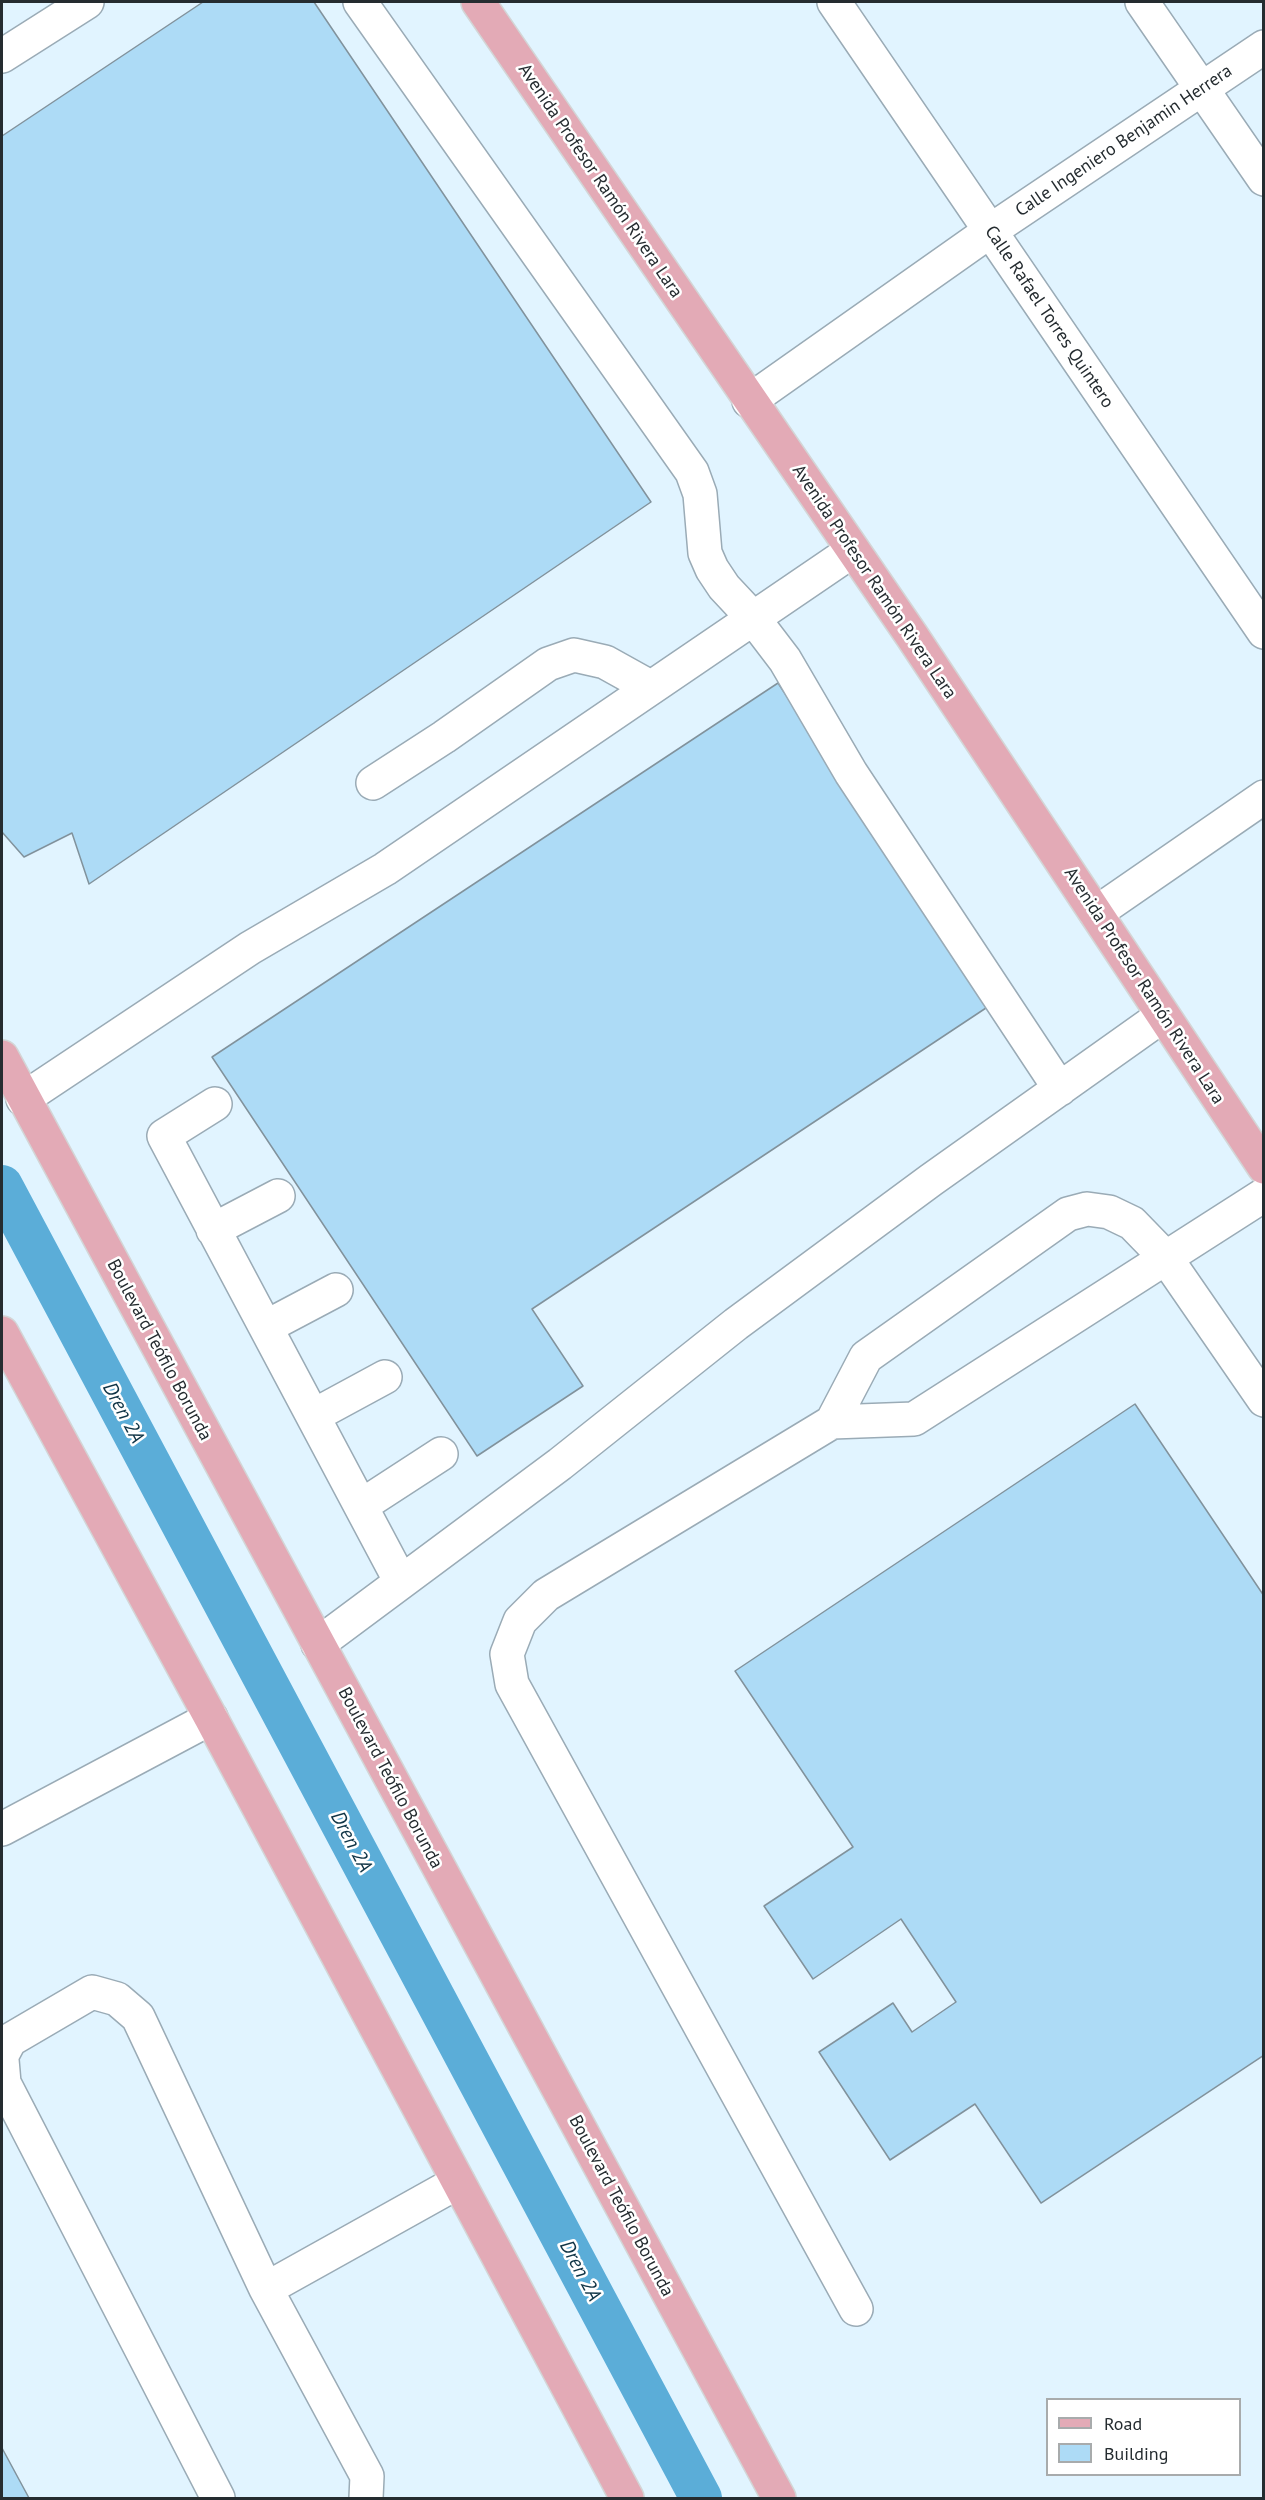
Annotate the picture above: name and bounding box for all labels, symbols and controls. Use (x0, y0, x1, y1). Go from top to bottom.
street label: Avenida Profesor Ramón Rivera Lara (513, 60, 687, 302)
street label: Calle Ingeniero Benjamin Herrera (1012, 60, 1236, 222)
street label: Calle Rafael Torres Quintero (980, 222, 1118, 412)
street label: Avenida Profesor Ramón Rivera Lara (787, 461, 961, 703)
street label: Avenida Profesor Ramón Rivera Lara (1059, 864, 1229, 1108)
street label: Boulevard Teófilo Borunda (102, 1256, 216, 1444)
water label: Dren 2A (97, 1378, 149, 1448)
street label: Boulevard Teófilo Borunda (333, 1684, 447, 1872)
water label: Dren 2A (325, 1807, 377, 1877)
street label: Boulevard Teófilo Borunda (564, 2112, 678, 2300)
water label: Dren 2A (554, 2236, 606, 2306)
legend (1046, 2398, 1241, 2476)
text: Road (1104, 2412, 1142, 2435)
text: Building (1104, 2442, 1168, 2465)

